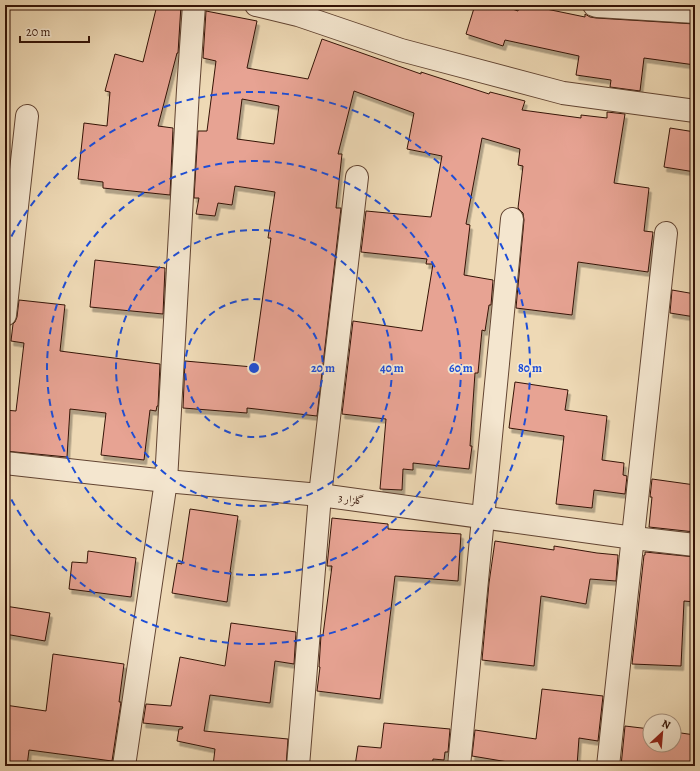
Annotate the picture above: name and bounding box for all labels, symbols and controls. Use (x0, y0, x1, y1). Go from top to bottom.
scale bar (20, 18, 89, 44)
text: 20 m (26, 24, 50, 40)
text: 20 m (311, 360, 335, 376)
text: 40 m (380, 360, 404, 376)
text: 60 m (449, 360, 473, 376)
text: 80 m (518, 360, 542, 376)
centre of rings (247, 361, 261, 375)
street label: گلزار 3 (337, 490, 365, 509)
north arrow (642, 713, 682, 753)
text: N (659, 716, 673, 733)

